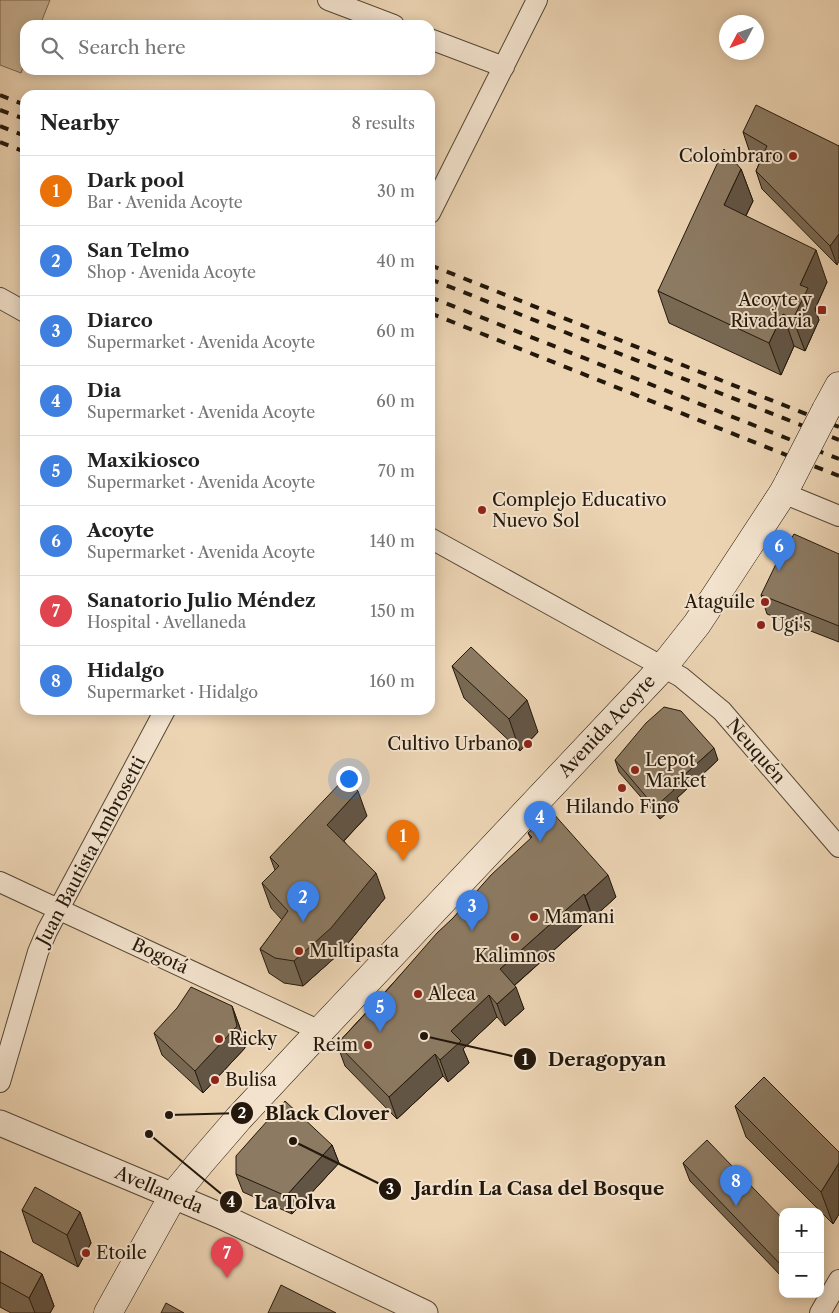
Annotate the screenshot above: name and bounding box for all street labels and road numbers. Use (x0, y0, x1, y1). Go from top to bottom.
street label: Avenida Acoyte (553, 670, 660, 783)
street label: Neuquén (722, 714, 790, 788)
street label: Juan Bautista Ambrosetti (30, 752, 150, 952)
street label: Bogotá (128, 933, 192, 979)
street label: Avellaneda (111, 1161, 207, 1219)

